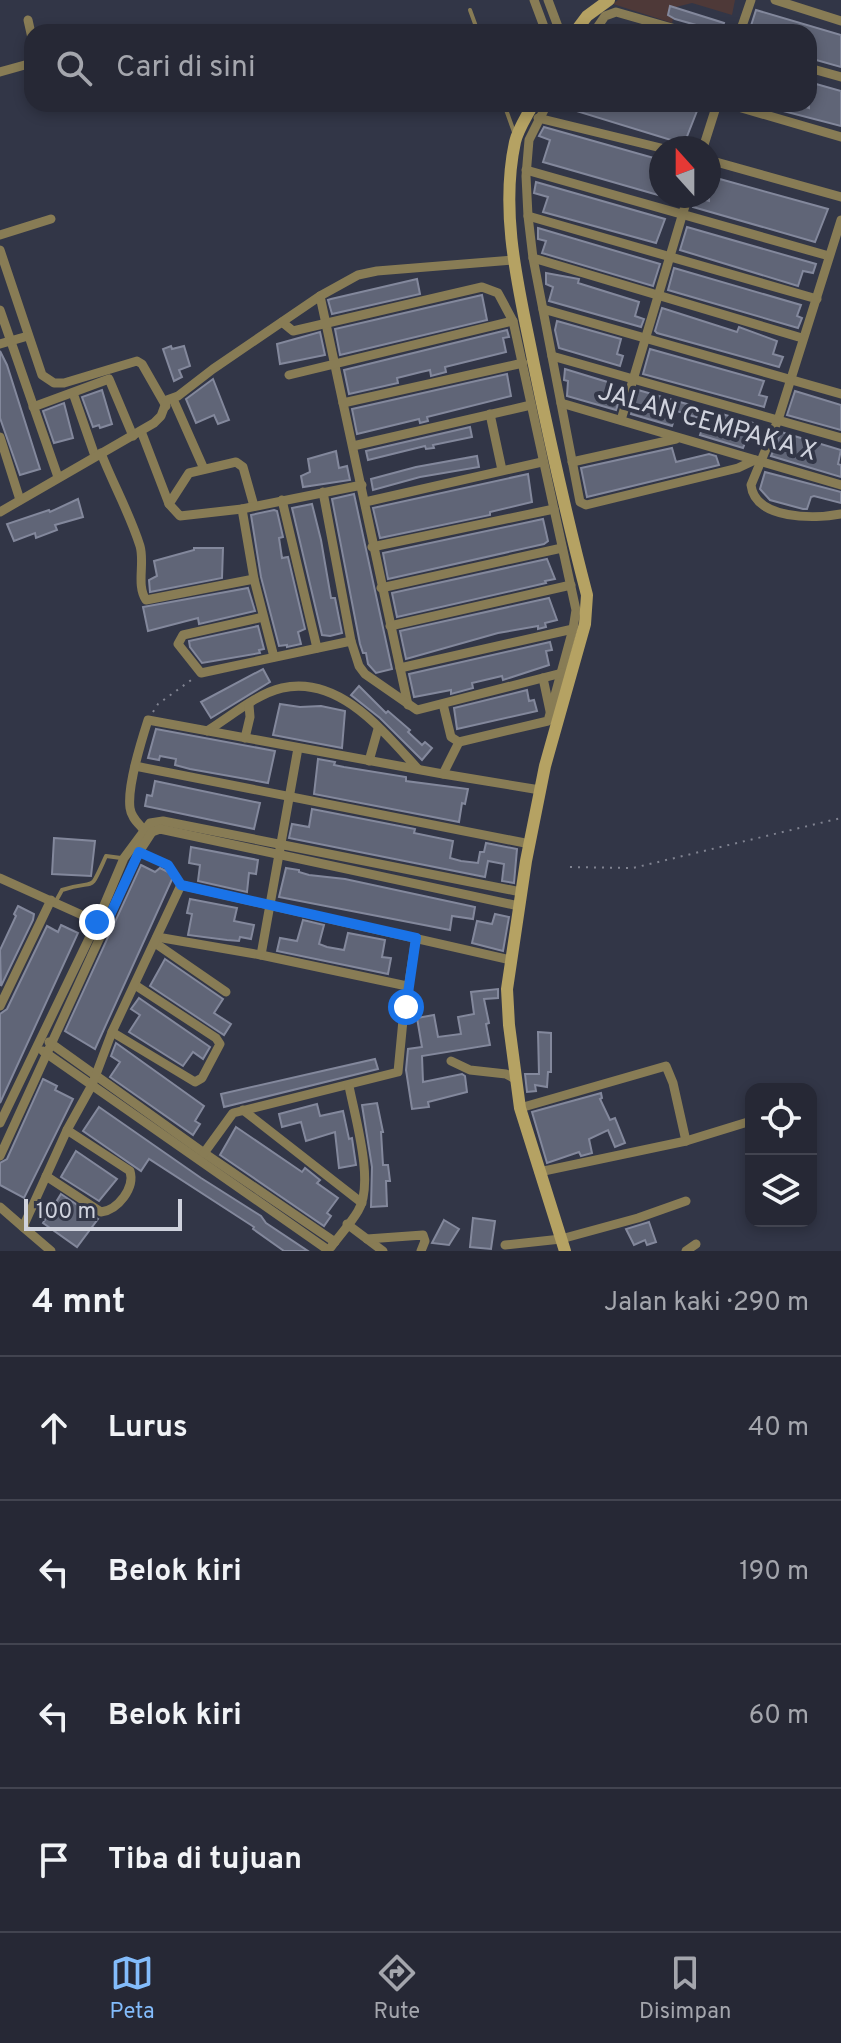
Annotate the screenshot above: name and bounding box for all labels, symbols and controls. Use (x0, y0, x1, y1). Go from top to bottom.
search box (24, 24, 817, 112)
icon: search (52, 46, 96, 90)
text: Cari di sini (116, 50, 256, 87)
north arrow (649, 136, 721, 208)
street label: JALAN CEMPAKA X (594, 376, 820, 470)
route end (79, 904, 115, 940)
route start (388, 989, 424, 1025)
map controls (745, 1083, 817, 1227)
button: locate (745, 1083, 817, 1155)
button: layers (745, 1155, 817, 1227)
scale bar (24, 1195, 182, 1231)
text: 100 m (36, 1199, 96, 1226)
text: 4 mnt (32, 1282, 125, 1325)
text: Jalan kaki · 290 m (604, 1287, 809, 1320)
icon: ahead (32, 1406, 76, 1450)
text: Lurus (108, 1410, 188, 1447)
text: 40 m (748, 1412, 809, 1445)
icon: left (32, 1550, 76, 1594)
text: Belok kiri (108, 1554, 242, 1591)
text: 190 m (739, 1556, 809, 1589)
icon: left (32, 1694, 76, 1738)
text: Belok kiri (108, 1698, 242, 1735)
text: 60 m (749, 1700, 809, 1733)
icon: arrive (32, 1838, 76, 1882)
text: Tiba di tujuan (108, 1842, 302, 1879)
tab: Peta (109, 1951, 155, 2026)
tab: Rute (374, 1951, 420, 2026)
tab: Disimpan (639, 1951, 732, 2026)

